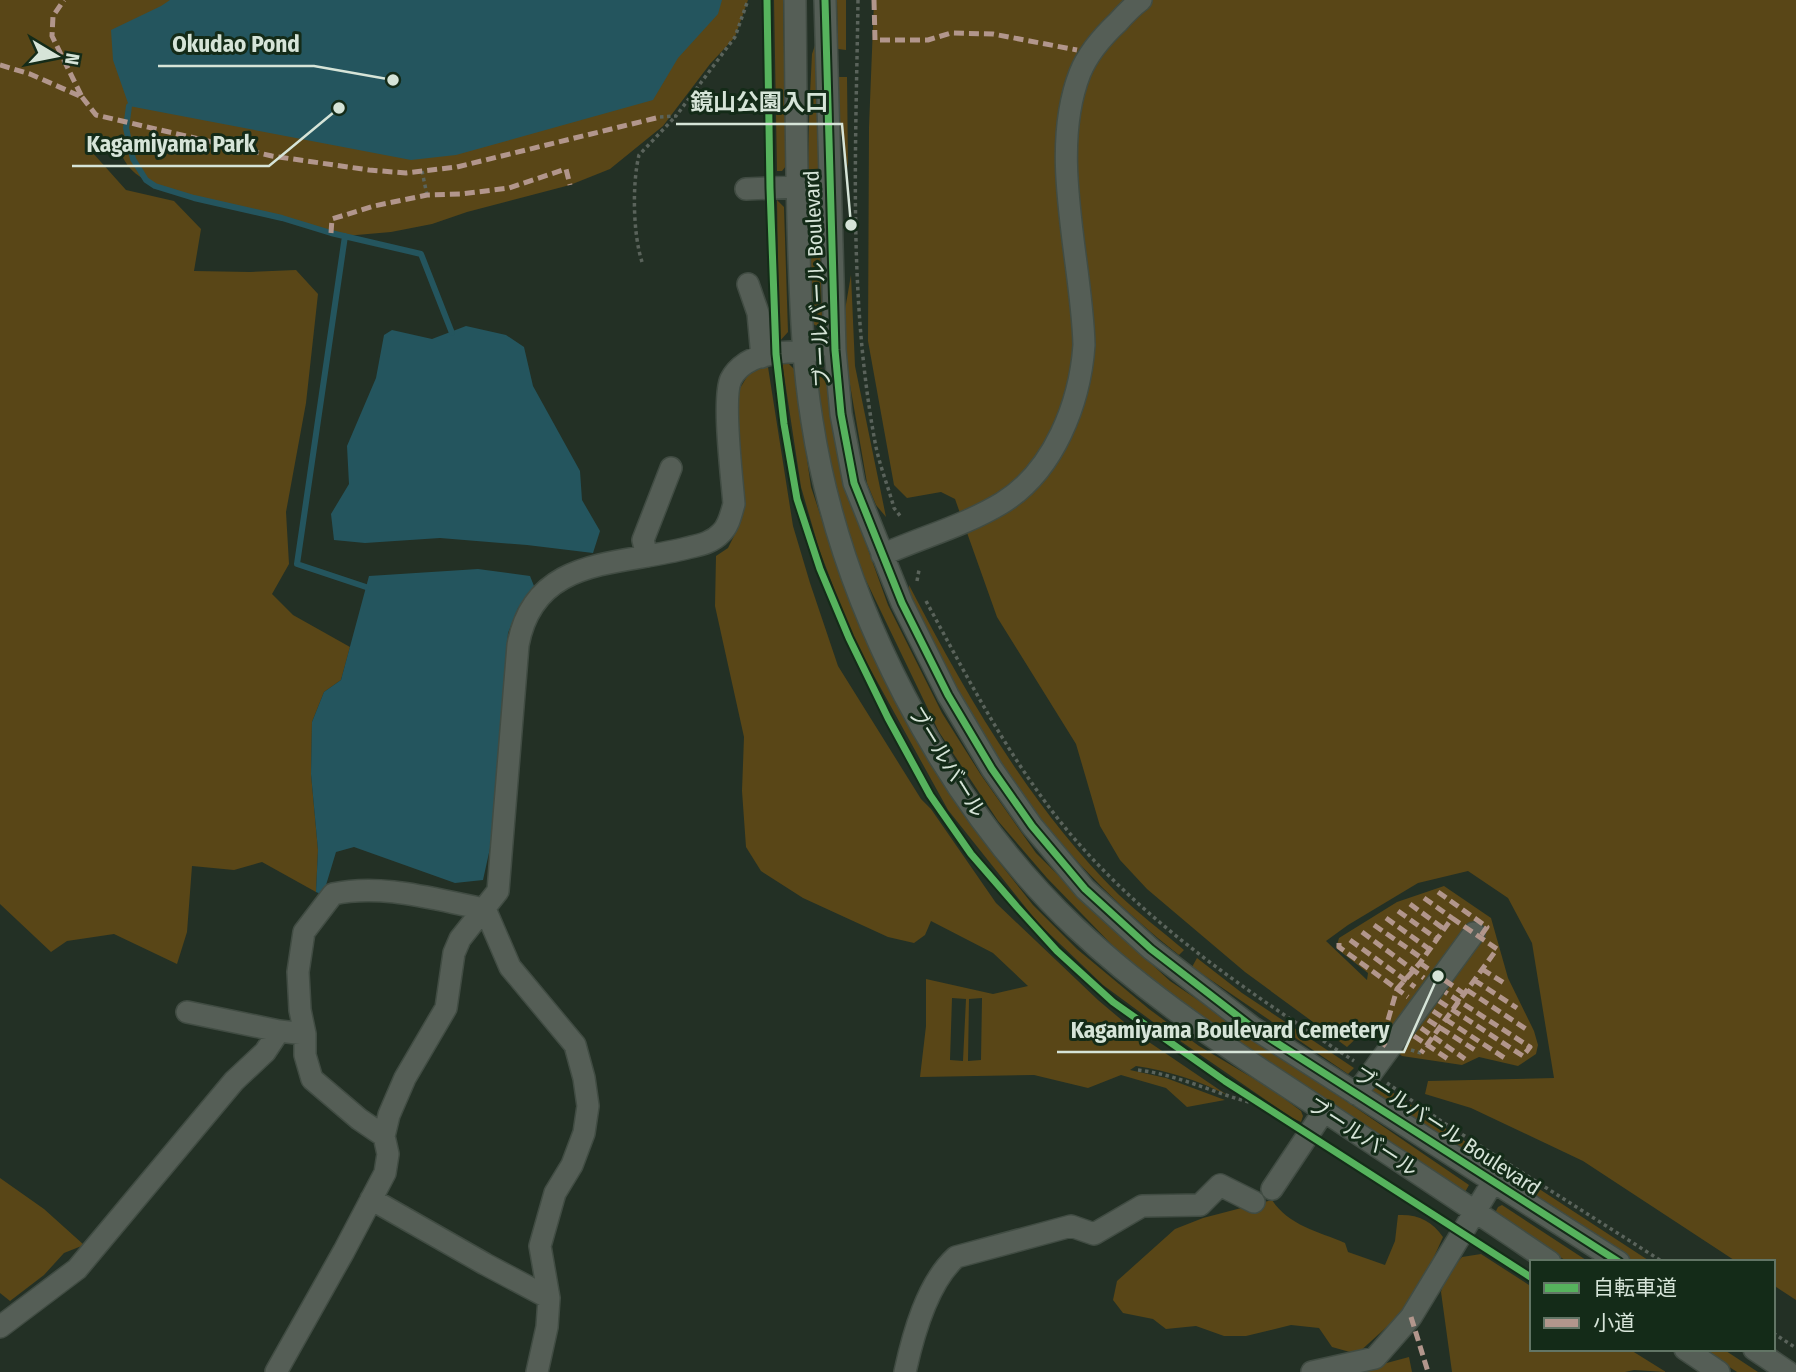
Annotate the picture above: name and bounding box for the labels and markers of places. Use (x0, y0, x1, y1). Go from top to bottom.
callout: Okudao Pond (158, 22, 314, 66)
callout: 鏡山公園入口 (676, 80, 842, 124)
callout: Kagamiyama Park (72, 122, 269, 166)
callout: Kagamiyama Boulevard Cemetery (1057, 1008, 1404, 1052)

